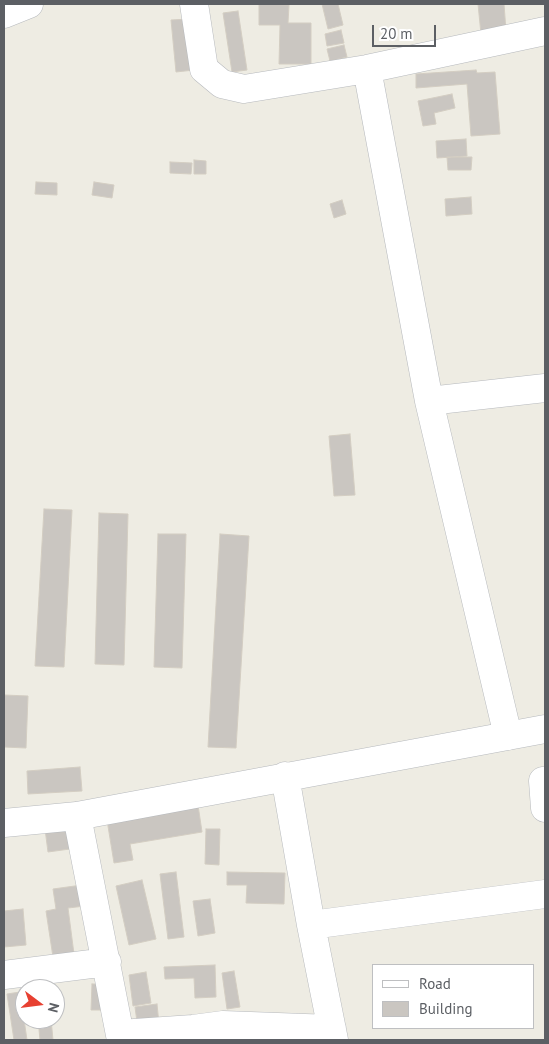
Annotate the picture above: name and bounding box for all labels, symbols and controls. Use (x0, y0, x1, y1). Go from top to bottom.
scale bar (374, 15, 438, 47)
text: 20 m (380, 24, 413, 43)
legend (372, 964, 534, 1029)
text: Road (419, 974, 451, 993)
north arrow (15, 979, 65, 1029)
text: Building (419, 999, 473, 1018)
text: N (44, 1001, 63, 1014)

